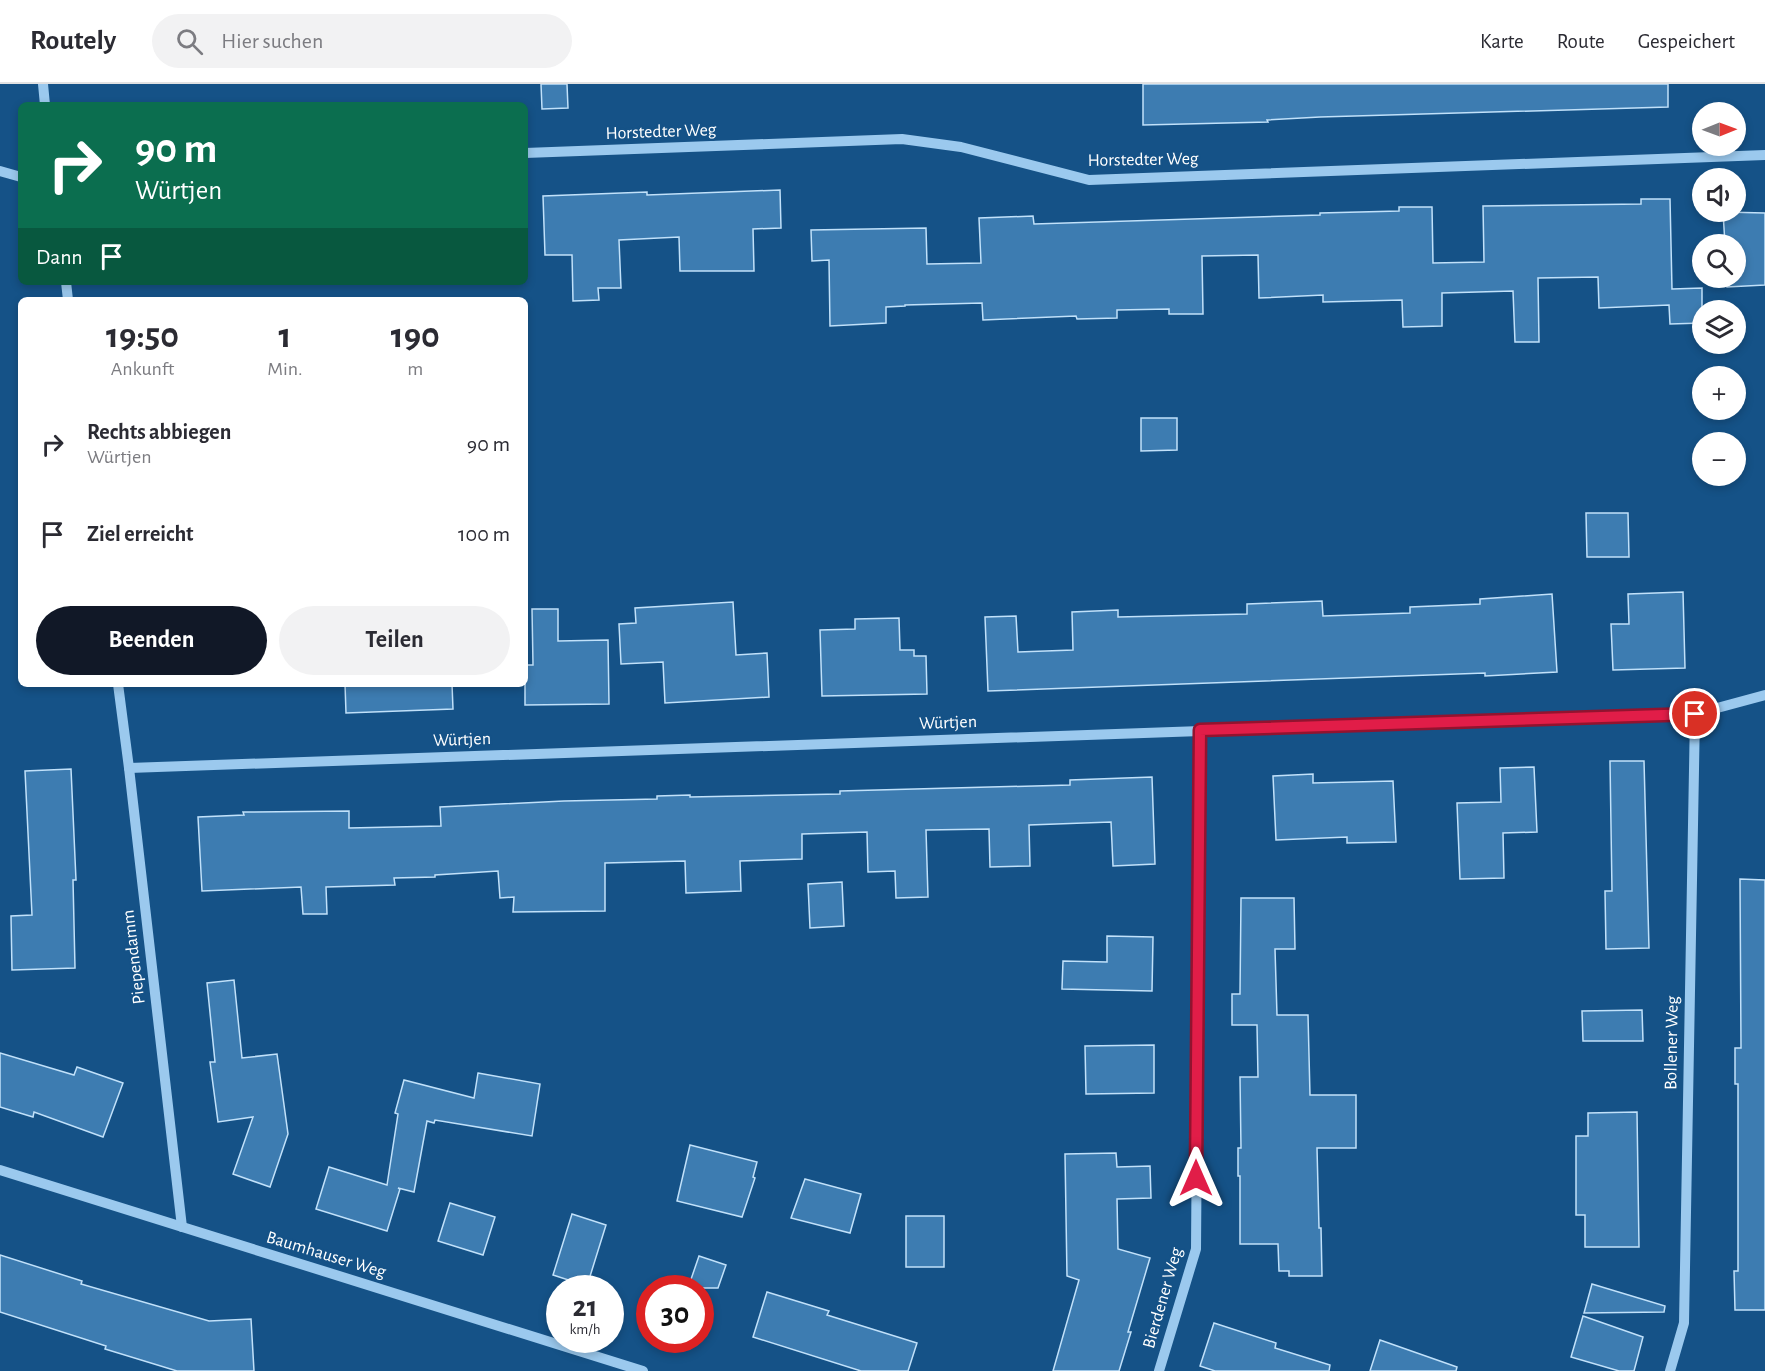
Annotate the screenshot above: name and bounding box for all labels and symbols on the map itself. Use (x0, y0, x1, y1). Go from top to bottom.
north arrow (1692, 102, 1746, 156)
street label: Horstedter Weg (605, 121, 717, 143)
street label: Horstedter Weg (1087, 150, 1199, 170)
pin (1669, 688, 1720, 739)
street label: Würtjen (919, 713, 977, 733)
street label: Würtjen (433, 730, 491, 750)
street label: Piependamm (119, 909, 149, 1005)
street label: Bollener Weg (1662, 996, 1682, 1090)
position arrow (1164, 1146, 1228, 1210)
street label: Baumhauser Weg (264, 1228, 388, 1282)
street label: Bierdener Weg (1140, 1245, 1186, 1351)
speed limit sign: 30 (636, 1275, 714, 1353)

